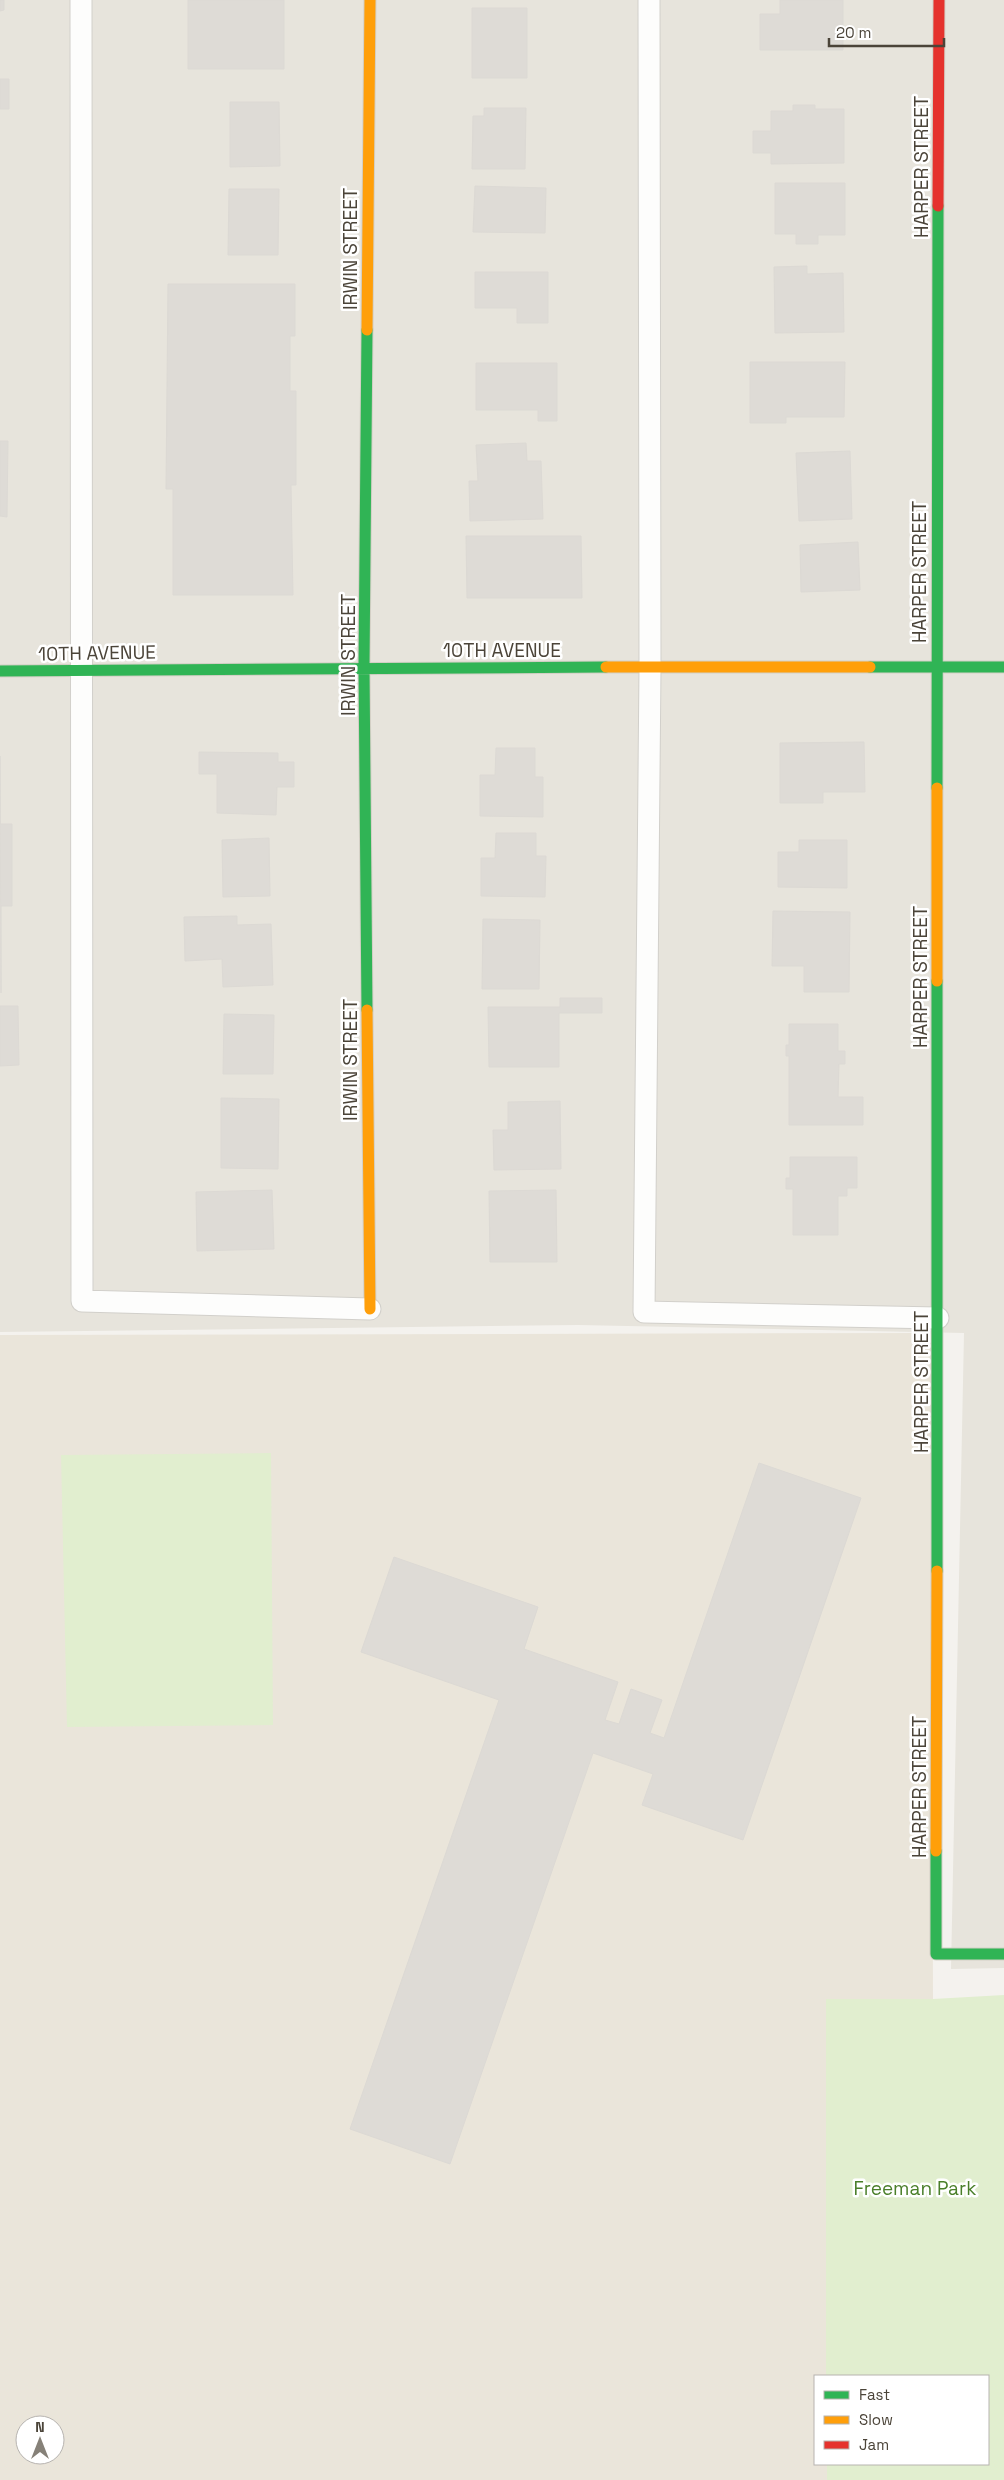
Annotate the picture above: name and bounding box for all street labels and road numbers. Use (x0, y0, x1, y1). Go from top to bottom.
street label: HARPER STREET (909, 96, 934, 238)
street label: IRWIN STREET (338, 188, 363, 310)
street label: HARPER STREET (907, 501, 932, 643)
street label: IRWIN STREET (336, 594, 361, 716)
street label: 10TH AVENUE (443, 638, 561, 663)
street label: 10TH AVENUE (38, 639, 156, 667)
street label: HARPER STREET (908, 906, 933, 1048)
street label: IRWIN STREET (338, 999, 363, 1121)
street label: HARPER STREET (909, 1311, 934, 1453)
street label: HARPER STREET (907, 1716, 932, 1858)

